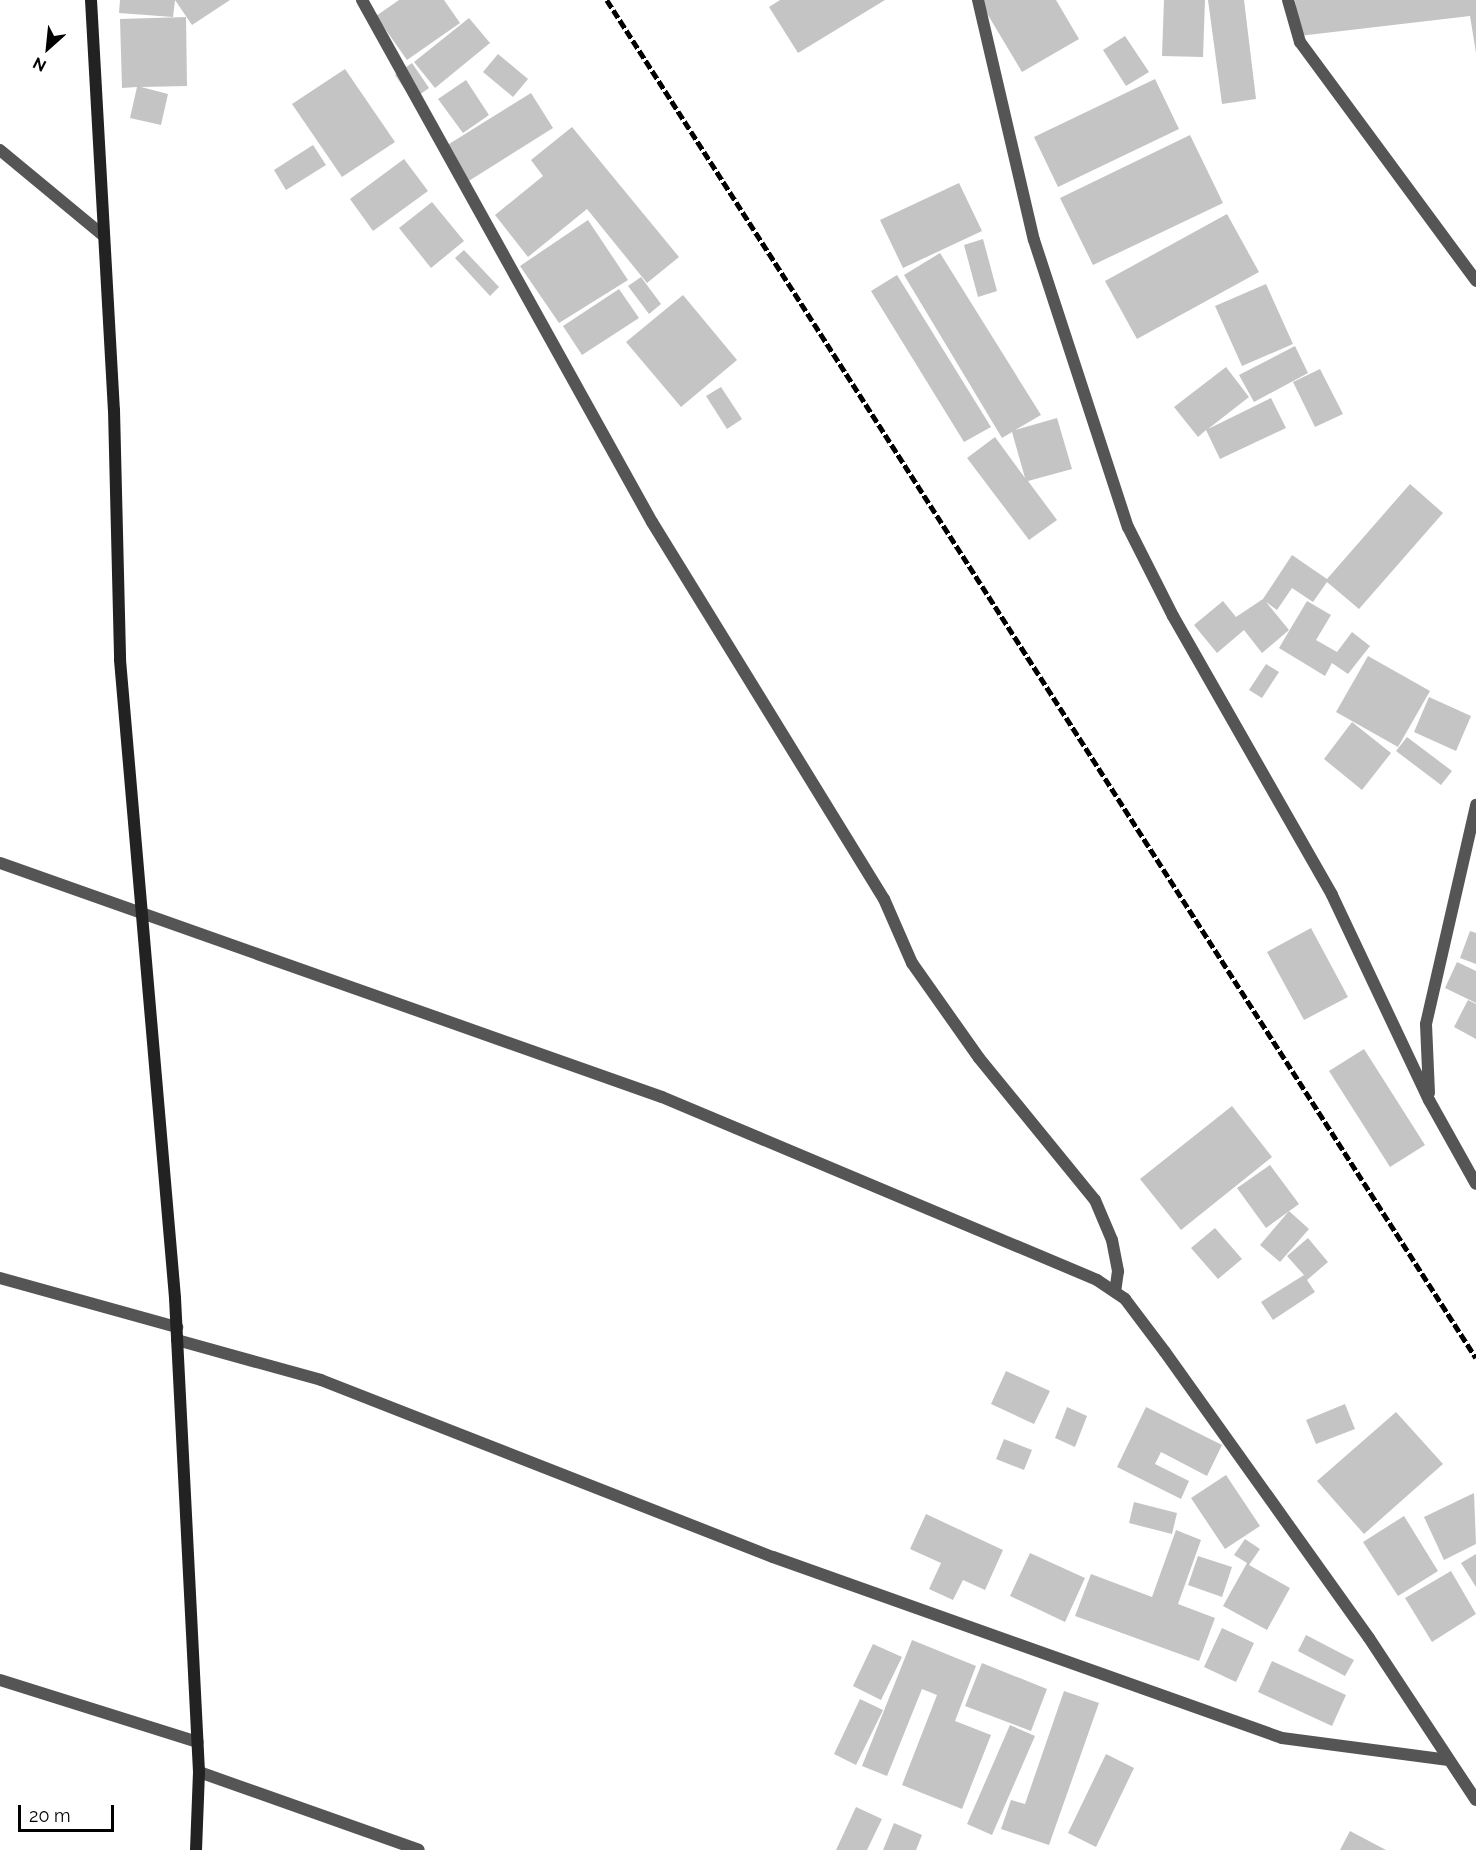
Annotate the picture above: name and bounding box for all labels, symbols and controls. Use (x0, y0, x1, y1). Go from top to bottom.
north arrow (18, 18, 78, 78)
text: N (30, 53, 49, 76)
scale bar (21, 1793, 117, 1831)
text: 20 m (29, 1805, 71, 1826)

